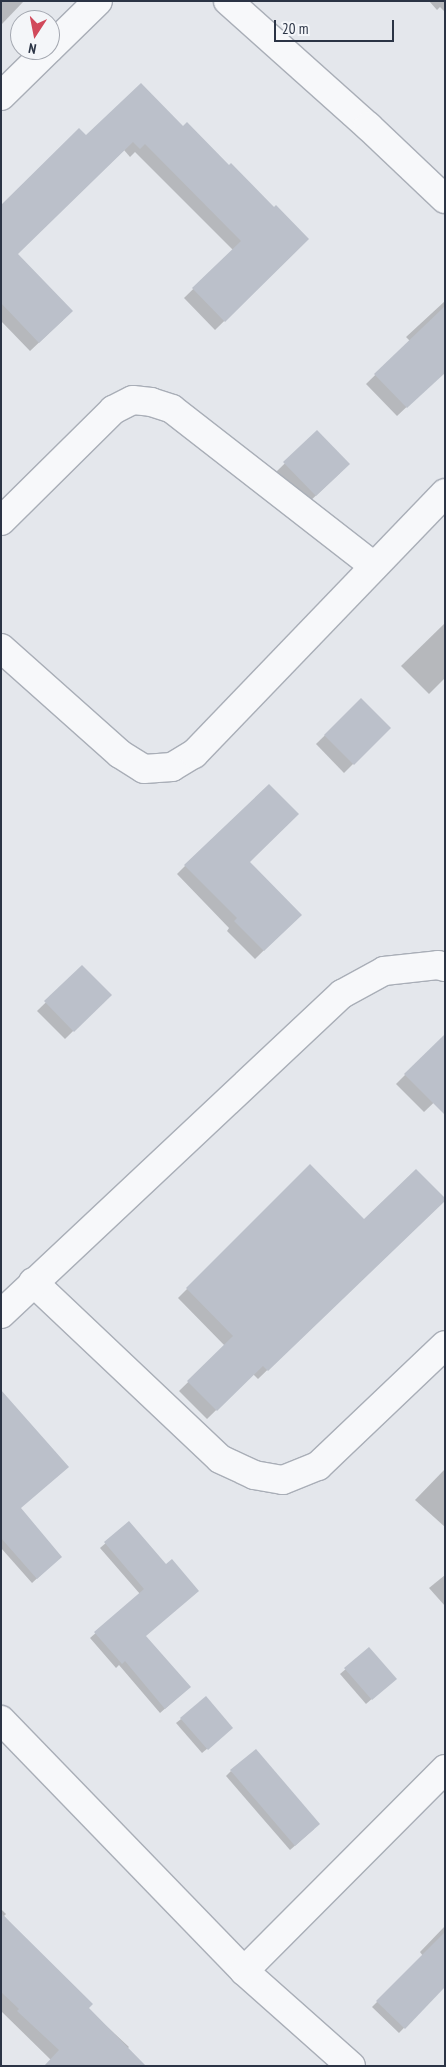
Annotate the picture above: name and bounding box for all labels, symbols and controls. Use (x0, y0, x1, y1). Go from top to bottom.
north arrow (10, 10, 60, 60)
scale bar (276, 10, 396, 42)
text: 20 m (282, 19, 308, 38)
text: N (27, 39, 38, 58)

